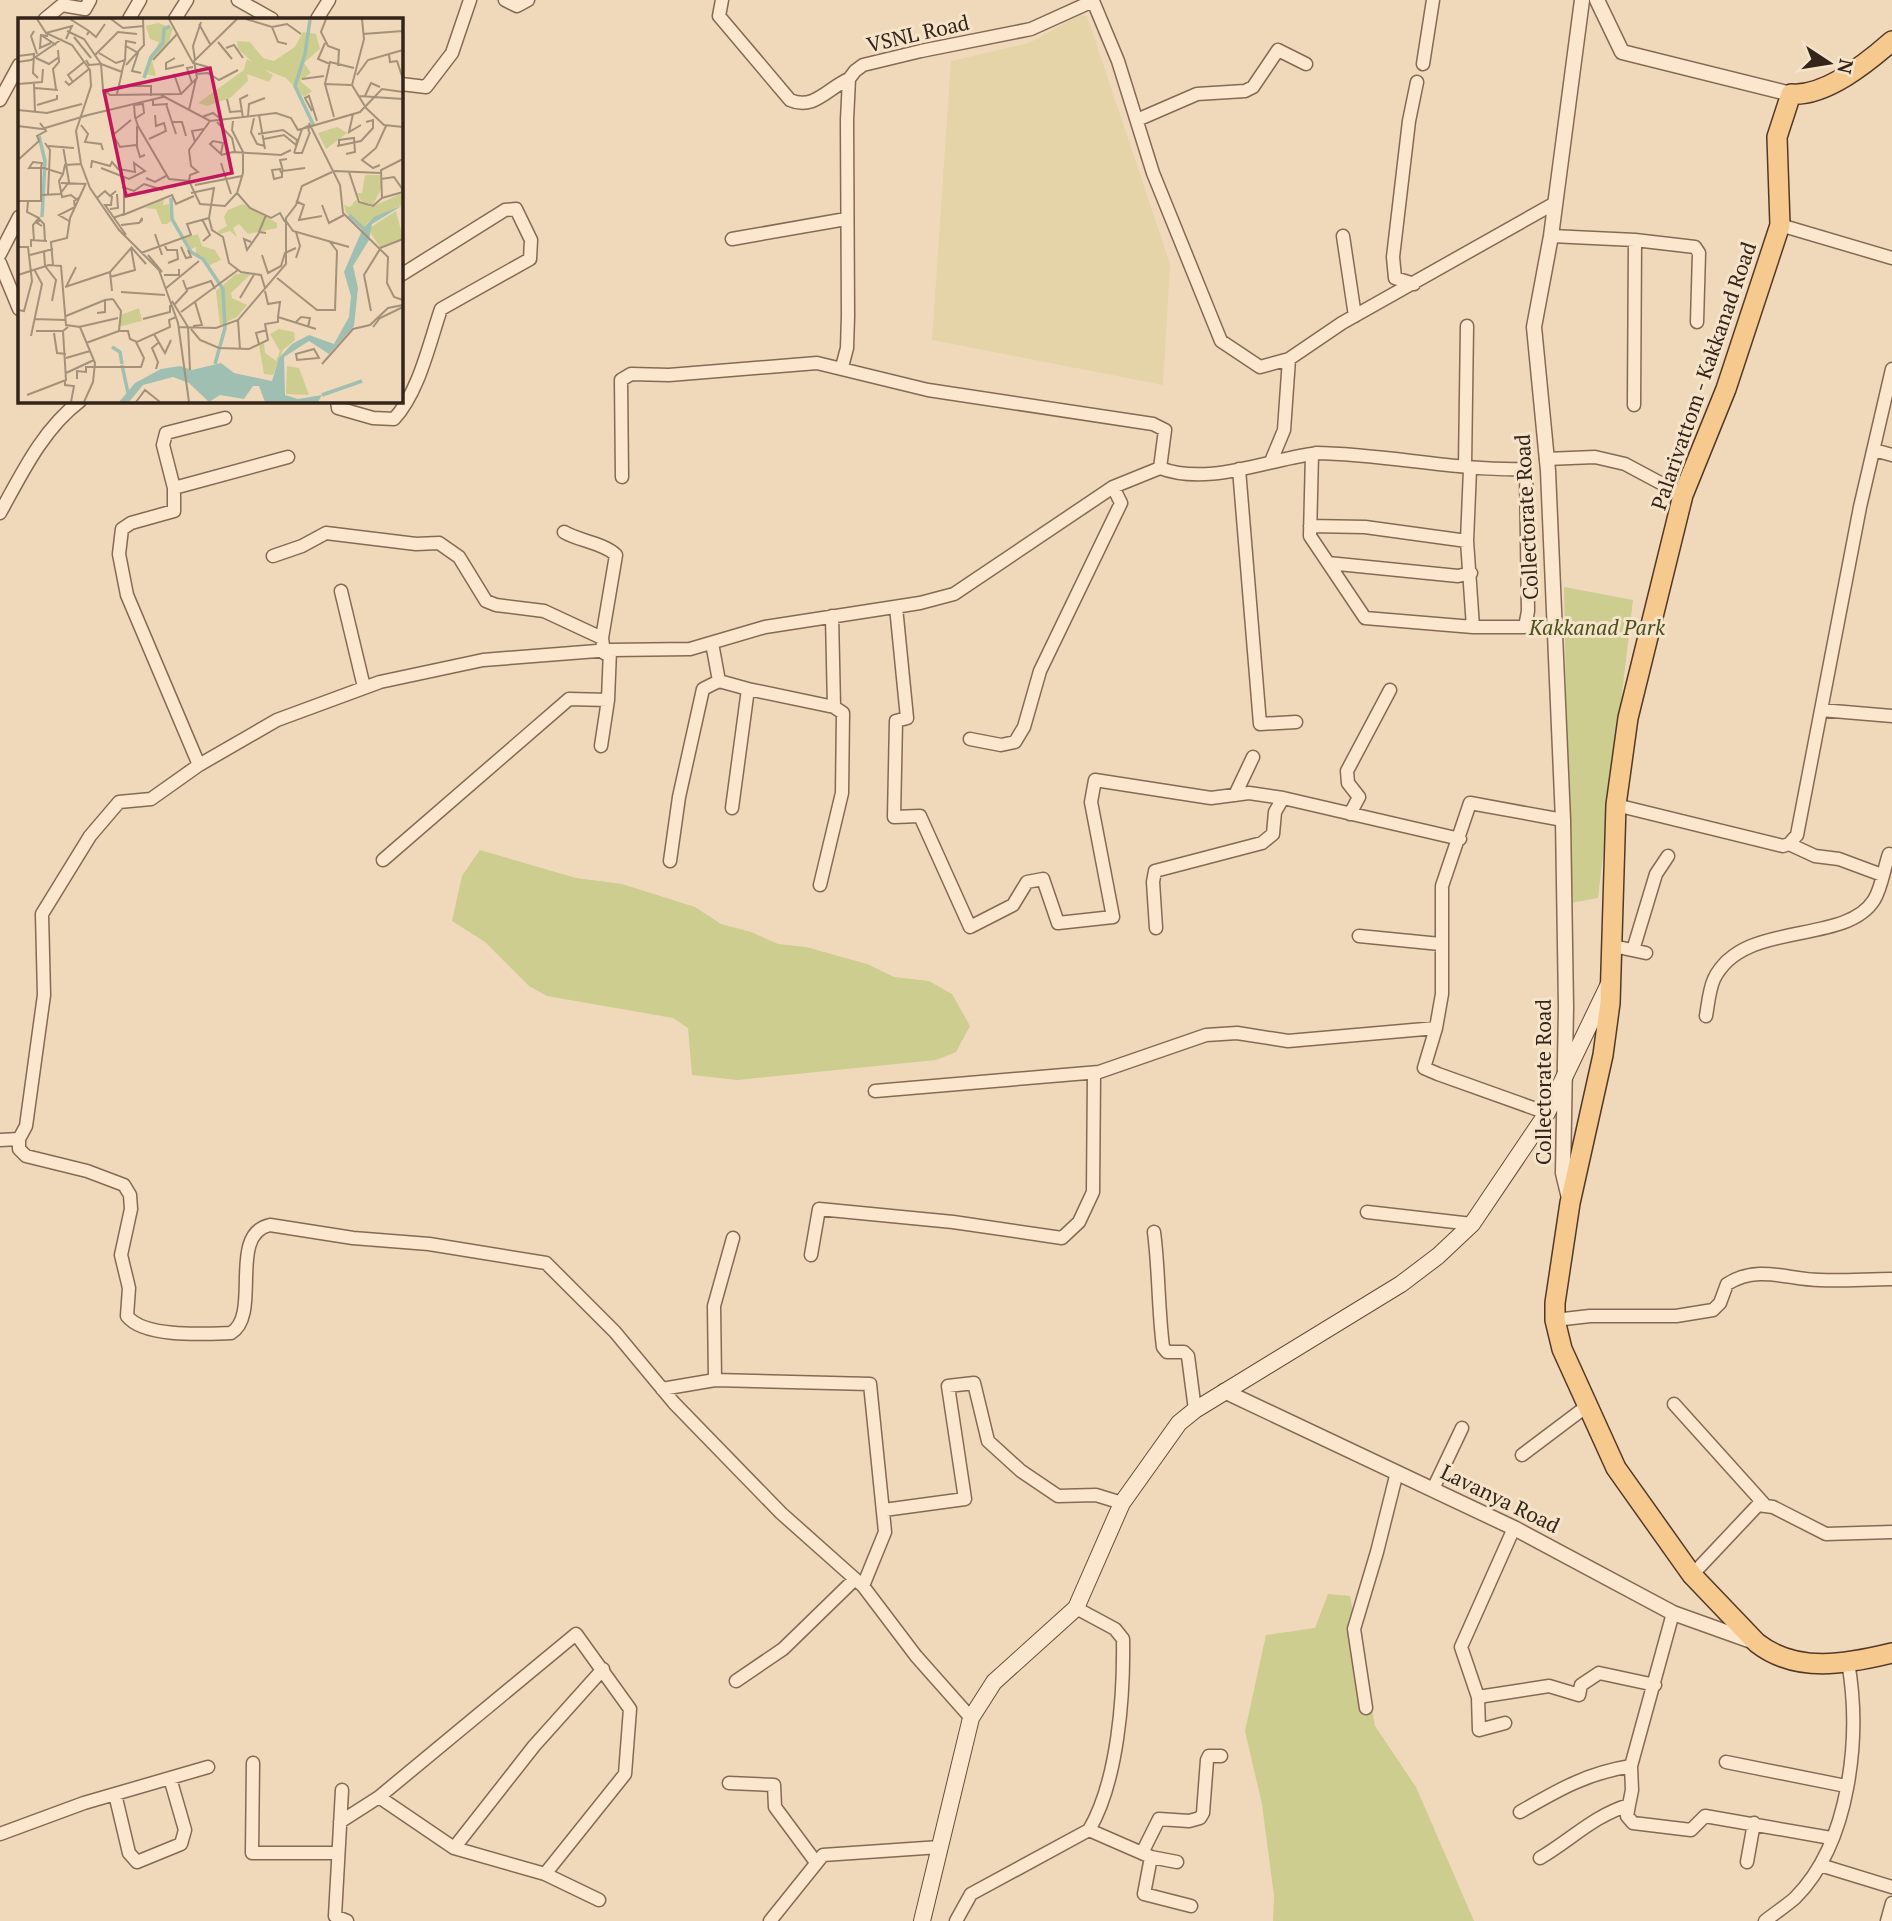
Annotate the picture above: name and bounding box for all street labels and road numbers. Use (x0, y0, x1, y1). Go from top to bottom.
street label: VSNL Road (864, 8, 972, 58)
street label: Palarivattom - Kakkanad Road (1644, 238, 1762, 513)
street label: Collectorate Road (1508, 433, 1544, 601)
street label: Collectorate Road (1529, 999, 1557, 1165)
street label: Lavanya Road (1436, 1457, 1565, 1539)

